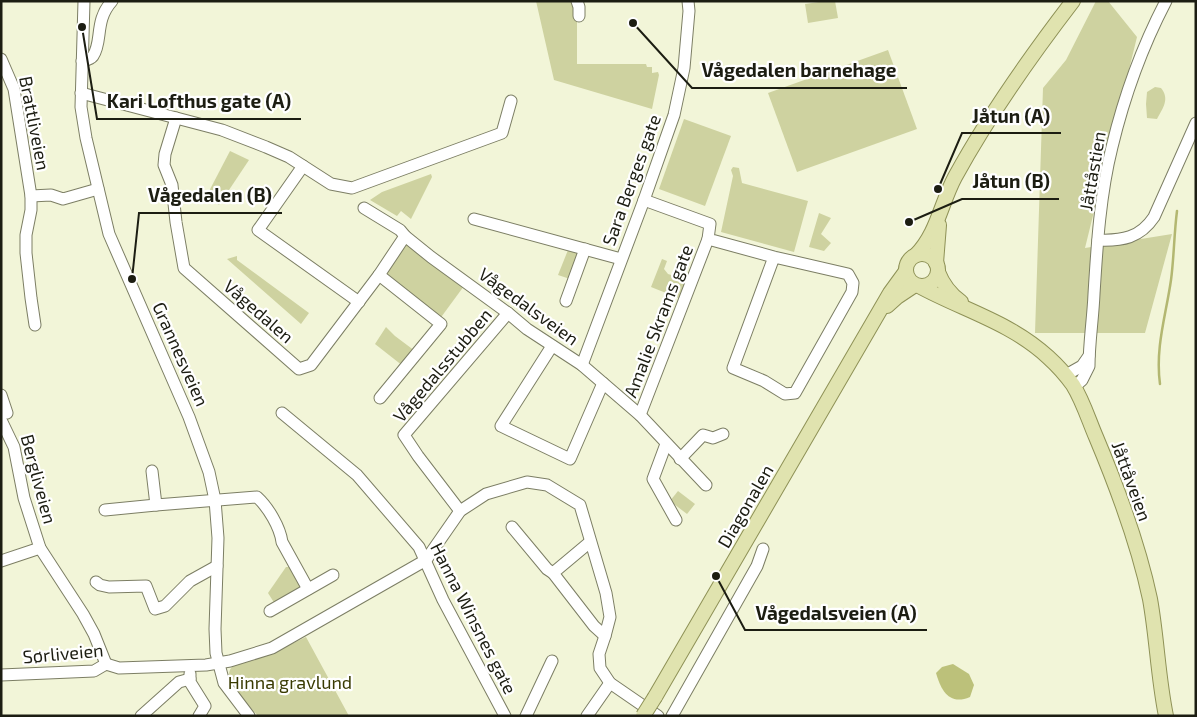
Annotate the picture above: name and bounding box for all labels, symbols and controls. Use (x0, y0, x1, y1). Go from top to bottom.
callout: Vågedalen barnehage (692, 54, 907, 88)
text: Vågedalen barnehage (701, 58, 897, 81)
street label: Brattliveien (15, 74, 55, 172)
callout: Kari Lofthus gate (A) (97, 85, 301, 119)
text: Kari Lofthus gate (A) (107, 89, 291, 112)
callout: Jåtun (A) (962, 99, 1061, 133)
text: Jåtun (A) (972, 104, 1050, 127)
street label: Sara Berges gate (597, 111, 665, 249)
street label: Jåttåstien (1074, 130, 1110, 212)
callout: Jåtun (B) (962, 165, 1059, 199)
text: Jåtun (B) (972, 169, 1050, 192)
callout: Vågedalen (B) (139, 179, 282, 213)
text: Vågedalen (B) (148, 183, 272, 206)
street label: Amalie Skrams gate (619, 241, 697, 401)
street label: Vågedalsveien (475, 262, 583, 350)
street label: Vågedalen (219, 275, 299, 347)
street label: Grannesveien (148, 298, 214, 410)
street label: Vågedalsstubben (388, 304, 496, 426)
street label: Bergliveien (17, 432, 61, 526)
street label: Jåttåveien (1107, 438, 1157, 524)
street label: Diagonalen (712, 461, 778, 551)
street label: Hanna Winsnes gate (426, 538, 522, 698)
callout: Vågedalsveien (A) (745, 596, 927, 630)
text: Vågedalsveien (A) (755, 601, 917, 624)
street label: Sørliveien (22, 639, 104, 667)
park label: Hinna gravlund (228, 671, 352, 693)

